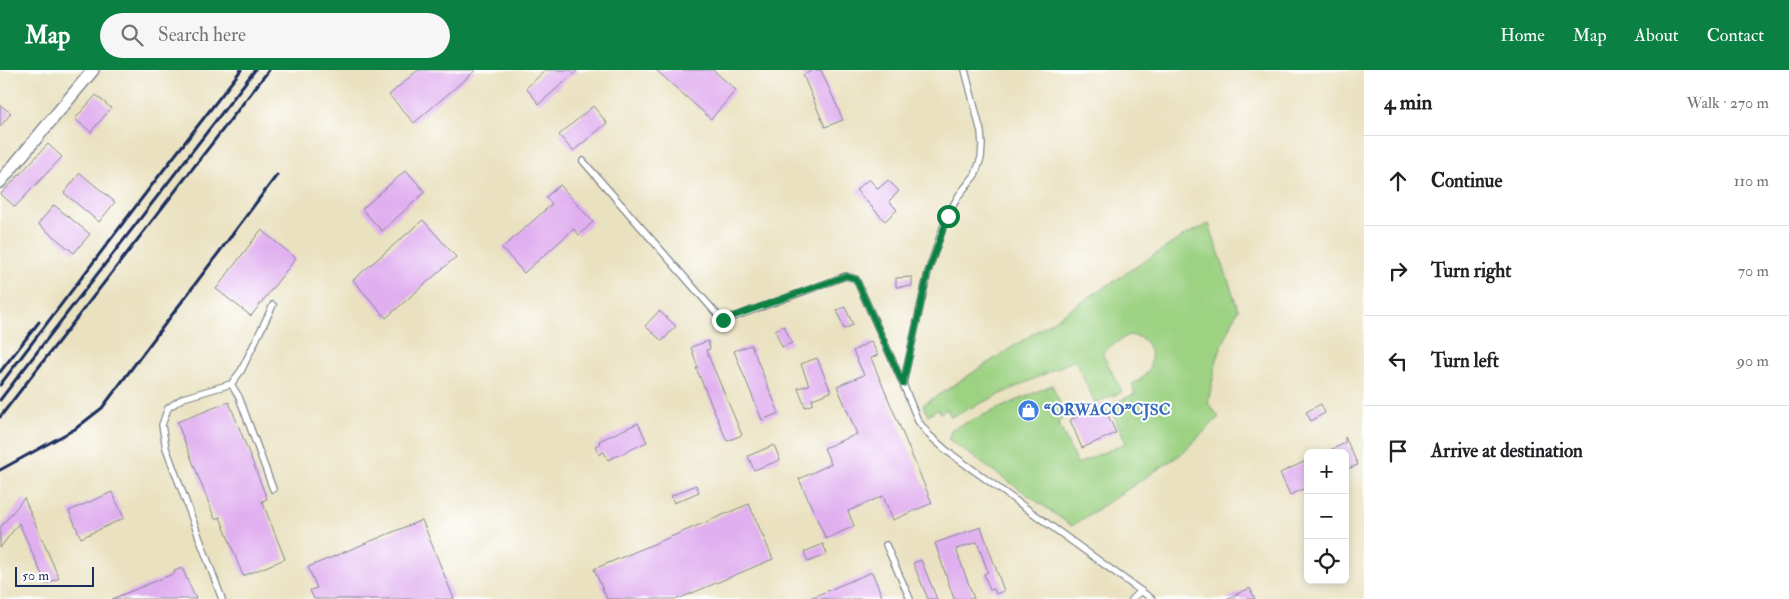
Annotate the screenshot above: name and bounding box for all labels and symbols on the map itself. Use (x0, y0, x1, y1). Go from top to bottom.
route start (937, 205, 960, 228)
route end (712, 309, 735, 332)
shop icon: “ORWACO”CJSC (1016, 398, 1040, 422)
place label: “ORWACO”CJSC (1044, 400, 1171, 421)
scale bar (15, 564, 94, 587)

